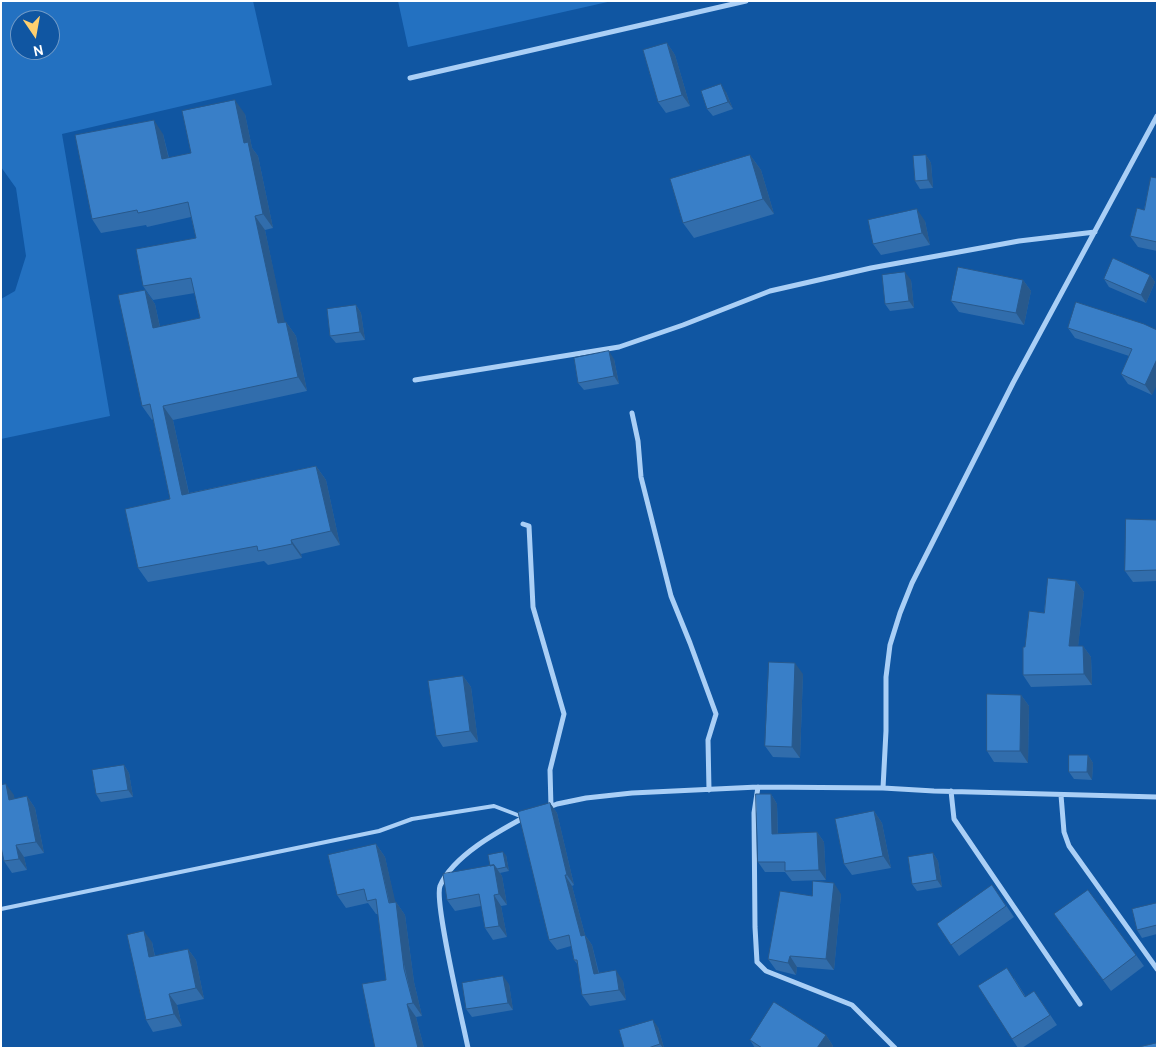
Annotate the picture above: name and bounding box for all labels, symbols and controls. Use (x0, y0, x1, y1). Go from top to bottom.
north arrow (10, 10, 60, 60)
text: N (31, 40, 45, 59)

